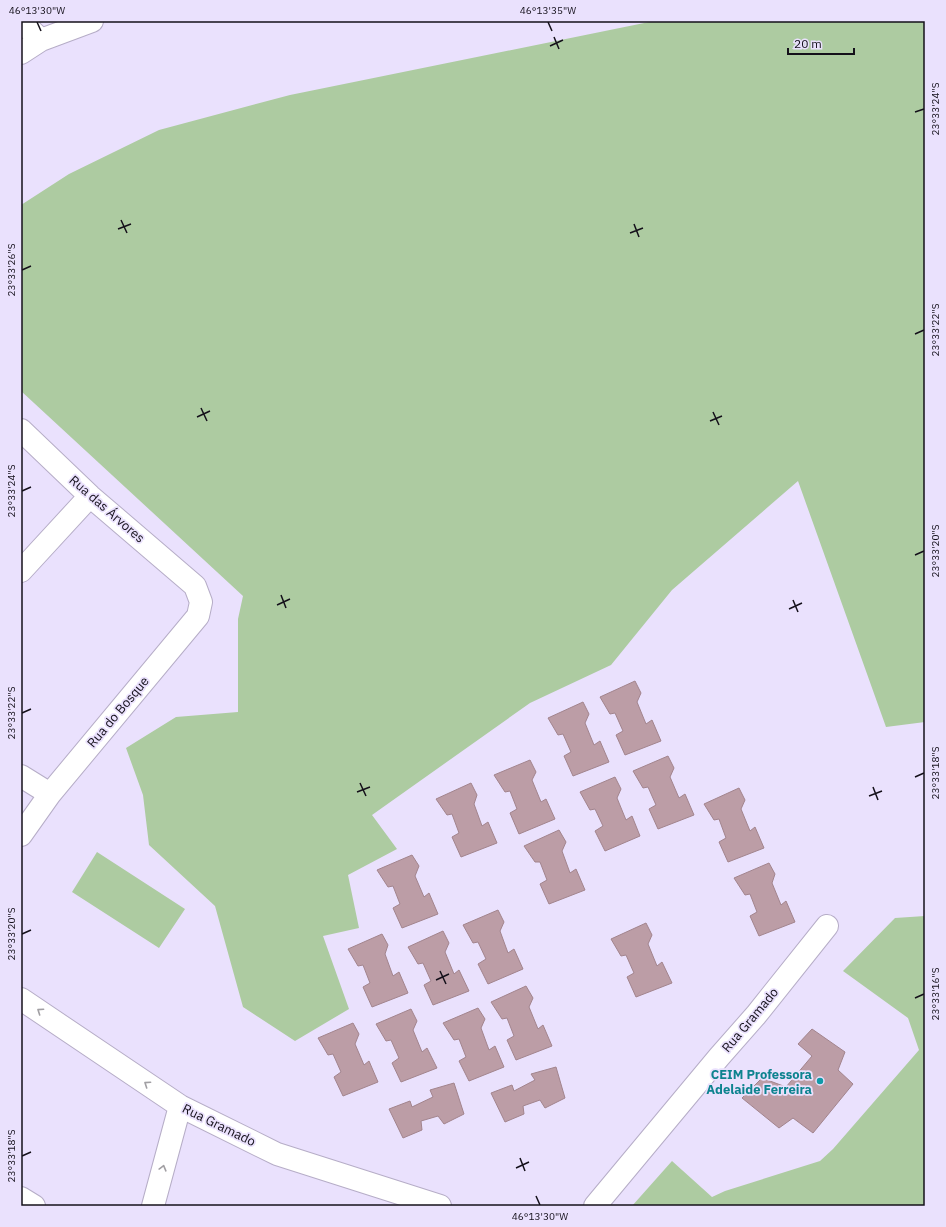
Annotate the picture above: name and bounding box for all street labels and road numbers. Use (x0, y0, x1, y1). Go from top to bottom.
street label: Rua das Árvores (66, 472, 148, 546)
street label: Rua do Bosque (83, 673, 153, 751)
street label: Rua Gramado (718, 984, 782, 1056)
street label: Rua Gramado (180, 1100, 258, 1150)

